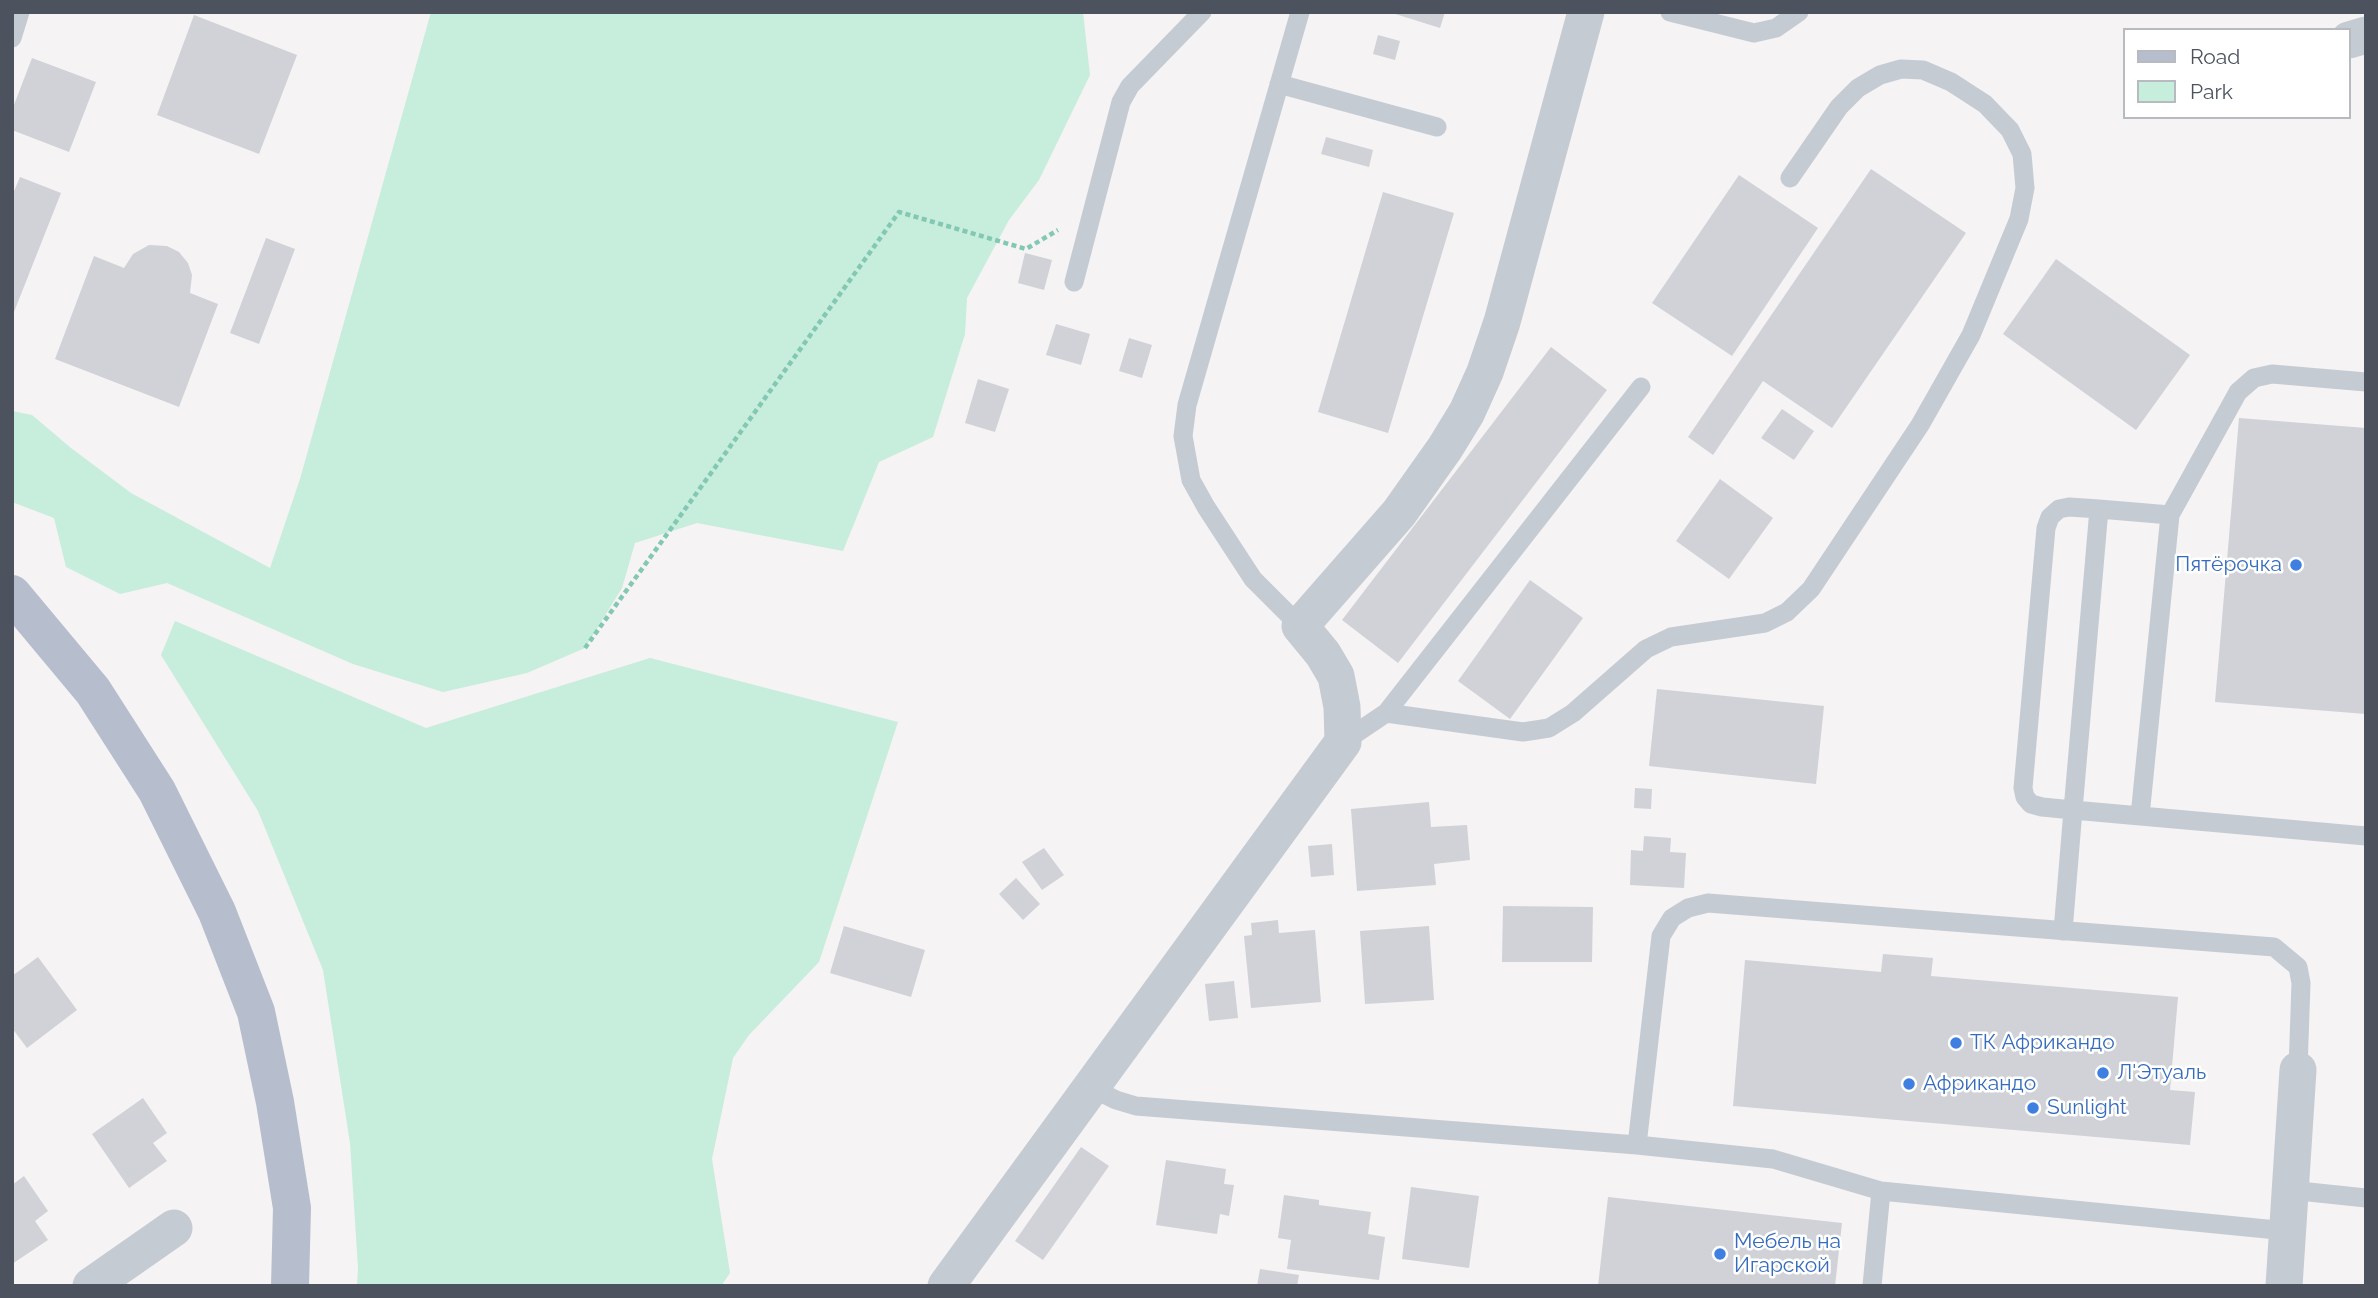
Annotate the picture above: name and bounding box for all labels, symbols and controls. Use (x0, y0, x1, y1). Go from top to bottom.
legend (2122, 28, 2350, 119)
text: Road (2190, 44, 2240, 69)
text: Park (2190, 79, 2233, 104)
place label: Пятёрочка (2175, 552, 2282, 578)
marker: Пятёрочка (2288, 557, 2304, 573)
place label: ТК Африкандо (1970, 1030, 2115, 1056)
marker: ТК Африкандо (1948, 1035, 1964, 1051)
place label: Л'Этуаль (2117, 1060, 2206, 1086)
marker: Л'Этуаль (2095, 1065, 2111, 1081)
place label: Африкандо (1923, 1071, 2036, 1097)
marker: Африкандо (1901, 1076, 1917, 1092)
place label: Sunlight (2047, 1095, 2127, 1121)
marker: Sunlight (2025, 1100, 2041, 1116)
place label: Мебель на Игарской (1734, 1229, 1841, 1279)
marker: Мебель на Игарской (1712, 1246, 1728, 1262)

